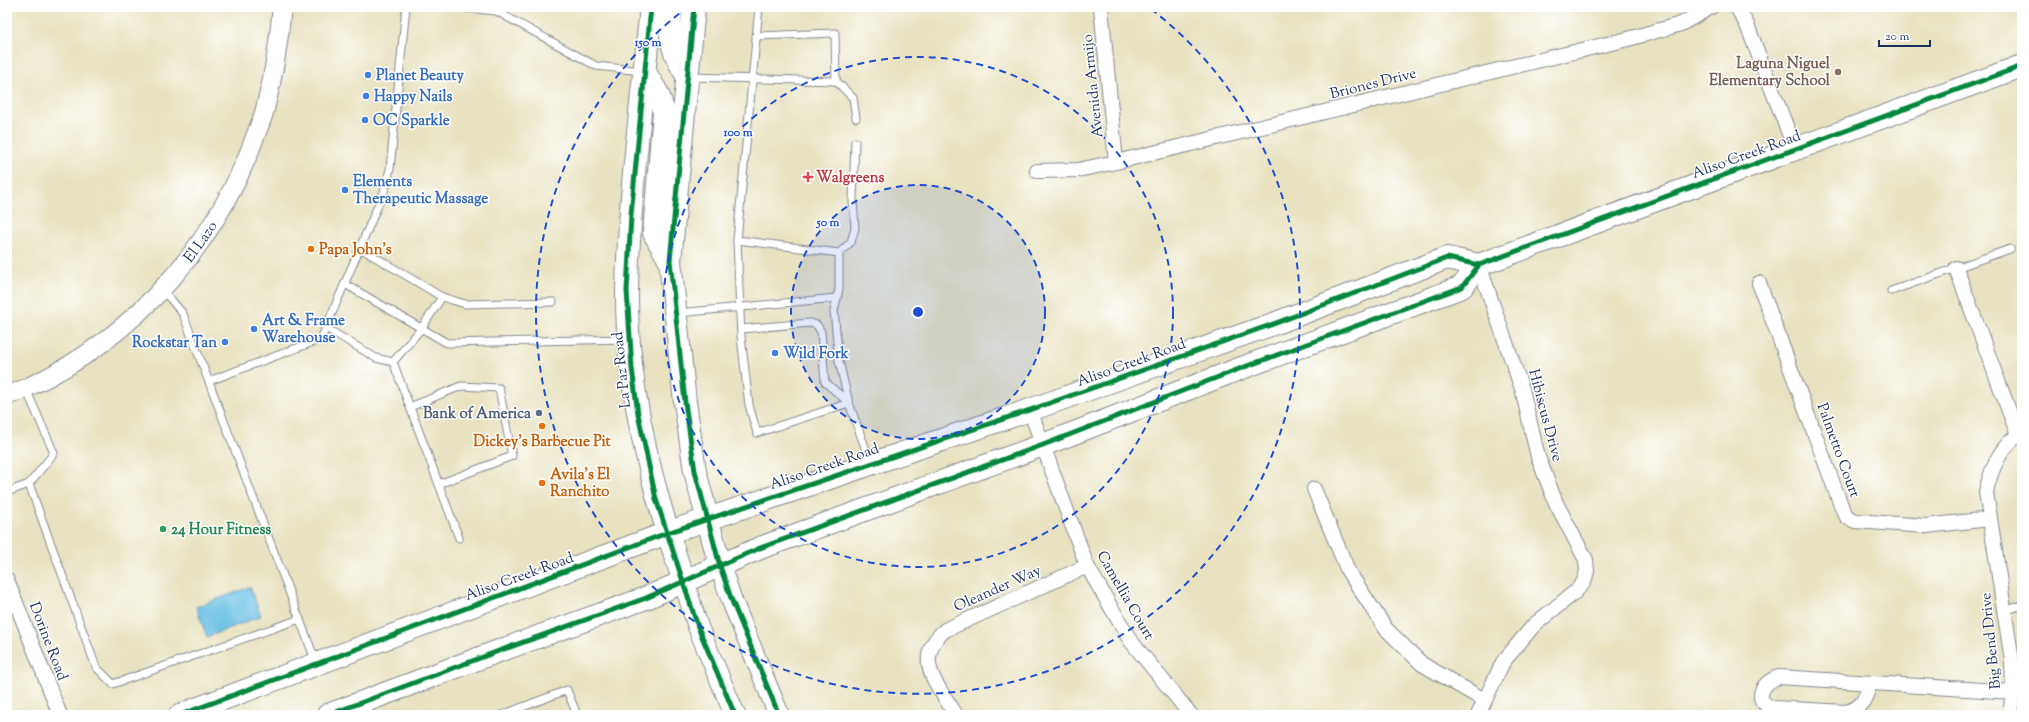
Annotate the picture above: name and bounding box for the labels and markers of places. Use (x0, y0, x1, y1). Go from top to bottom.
place label: Laguna Niguel Elementary School (1709, 54, 1831, 92)
place label: Planet Beauty (376, 66, 464, 87)
marker: Laguna Niguel Elementary School (1833, 67, 1843, 77)
marker: Planet Beauty (363, 70, 373, 80)
place label: Happy Nails (374, 87, 453, 108)
marker: Happy Nails (361, 91, 371, 101)
place label: OC Sparkle (373, 111, 450, 132)
marker: OC Sparkle (360, 115, 370, 125)
place label: Walgreens (816, 168, 885, 189)
place label: Elements Therapeutic Massage (353, 172, 488, 210)
marker: Walgreens (803, 172, 813, 182)
marker: Elements Therapeutic Massage (340, 185, 350, 195)
place label: Papa John's (319, 240, 392, 261)
marker: Papa John's (306, 244, 316, 254)
centre of rings (911, 305, 925, 319)
place label: Art & Frame Warehouse (262, 311, 345, 349)
marker: Art & Frame Warehouse (249, 324, 259, 334)
place label: Rockstar Tan (132, 333, 217, 354)
marker: Rockstar Tan (220, 337, 230, 347)
place label: Wild Fork (783, 344, 850, 365)
marker: Wild Fork (770, 348, 780, 358)
place label: Bank of America (423, 404, 531, 425)
marker: Bank of America (534, 408, 544, 418)
marker: Dickey's Barbecue Pit (537, 421, 547, 431)
place label: Dickey's Barbecue Pit (473, 432, 612, 453)
place label: Avila's El Ranchito (550, 465, 611, 503)
marker: Avila's El Ranchito (537, 478, 547, 488)
place label: 24 Hour Fitness (171, 520, 271, 541)
marker: 24 Hour Fitness (158, 524, 168, 534)

